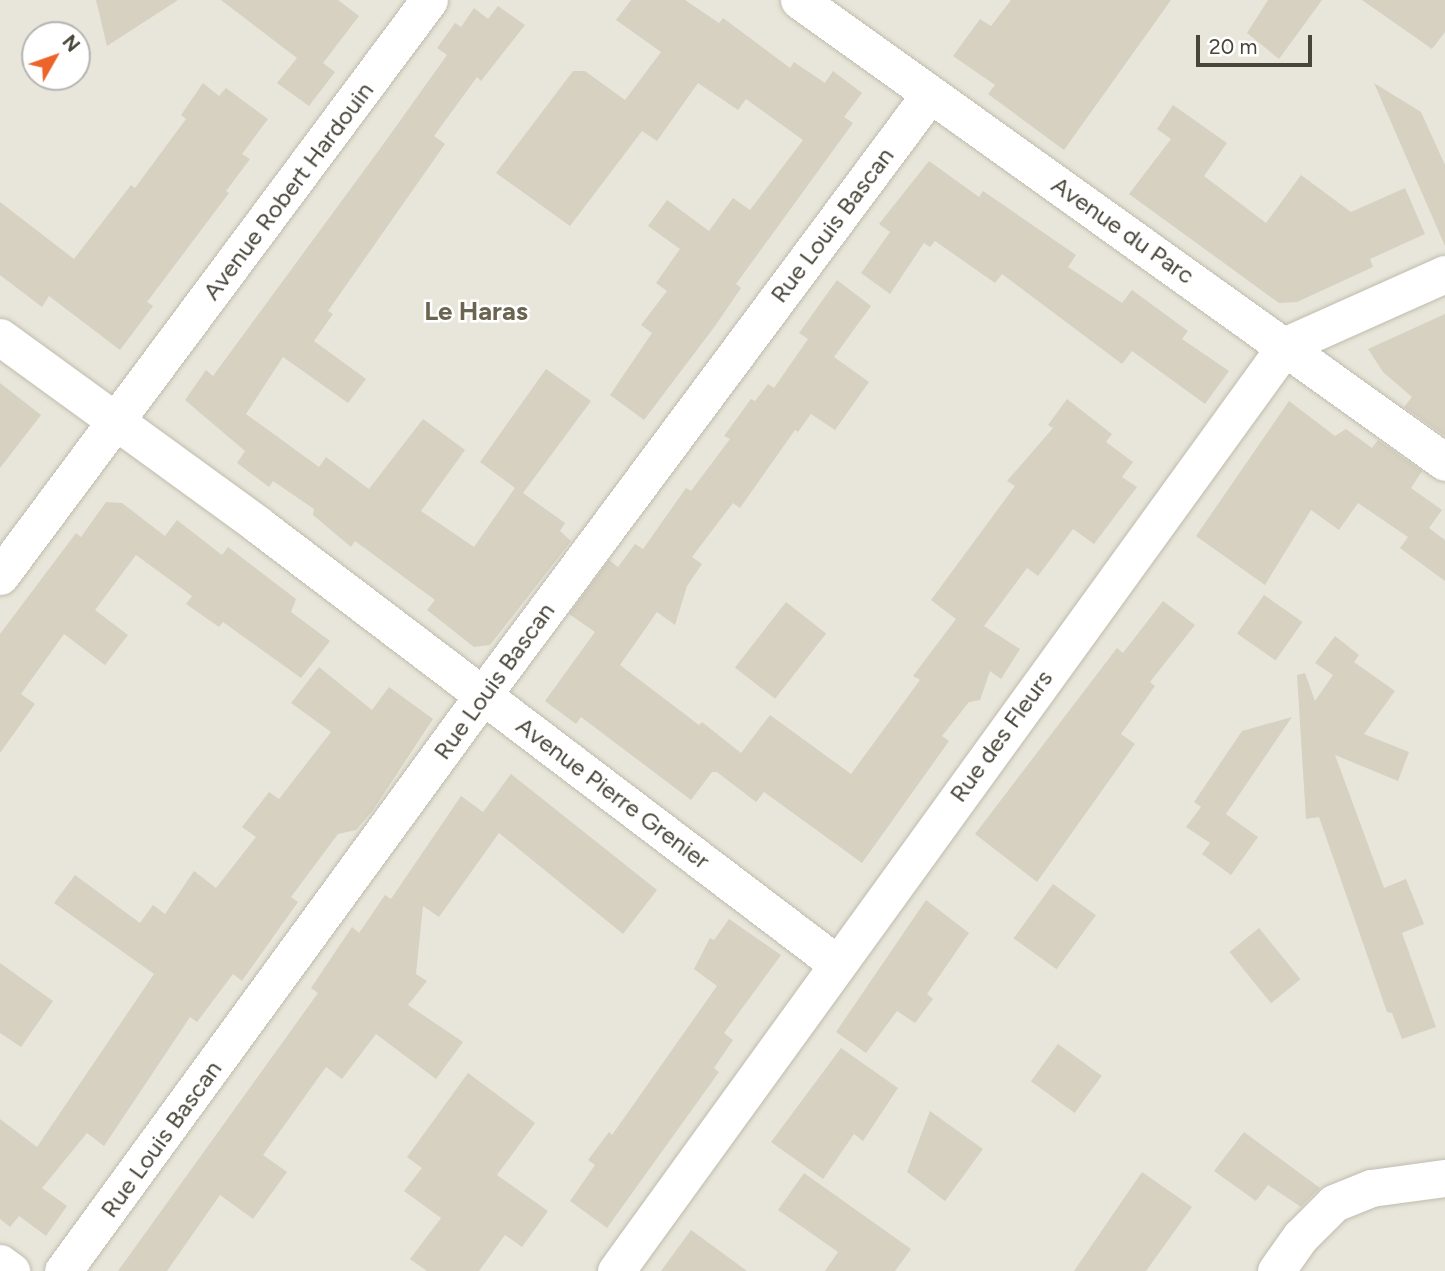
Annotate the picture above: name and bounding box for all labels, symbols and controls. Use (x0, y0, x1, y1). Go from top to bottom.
north arrow (21, 21, 91, 91)
scale bar (1200, 21, 1316, 65)
text: N (57, 30, 84, 56)
text: 20 m (1209, 34, 1257, 59)
street label: Avenue Robert Hardouin (197, 77, 379, 305)
street label: Rue Louis Bascan (764, 142, 900, 308)
street label: Avenue du Parc (1046, 170, 1200, 290)
district label: Le Haras (424, 296, 528, 328)
street label: Rue Louis Bascan (428, 597, 560, 765)
street label: Rue des Fleurs (944, 665, 1058, 807)
street label: Avenue Pierre Grenier (511, 711, 715, 875)
street label: Rue Louis Bascan (95, 1055, 227, 1223)

